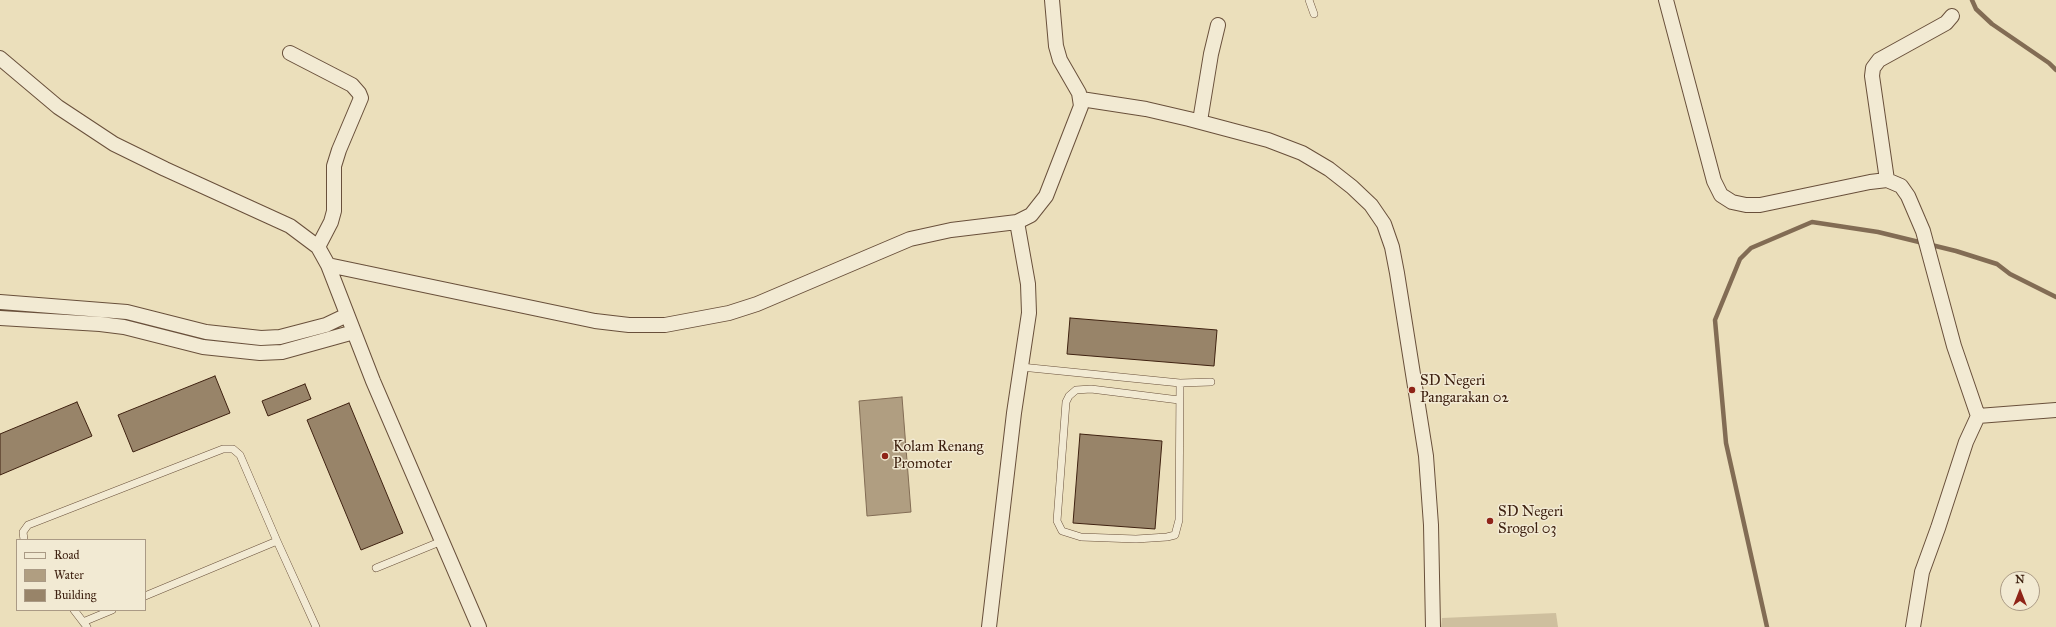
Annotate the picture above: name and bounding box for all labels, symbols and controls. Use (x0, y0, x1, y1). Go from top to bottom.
place label: SD Negeri Pangarakan 02 (1420, 372, 1509, 407)
marker: SD Negeri Pangarakan 02 (1407, 385, 1417, 395)
place label: Kolam Renang Promoter (893, 438, 984, 473)
marker: Kolam Renang Promoter (880, 451, 890, 461)
place label: SD Negeri Srogol 03 (1498, 503, 1563, 538)
marker: SD Negeri Srogol 03 (1485, 516, 1495, 526)
legend (16, 539, 146, 611)
text: Road (54, 548, 80, 562)
text: Water (54, 568, 84, 582)
north arrow (2000, 571, 2040, 611)
text: N (2015, 573, 2025, 586)
text: Building (54, 588, 96, 602)

